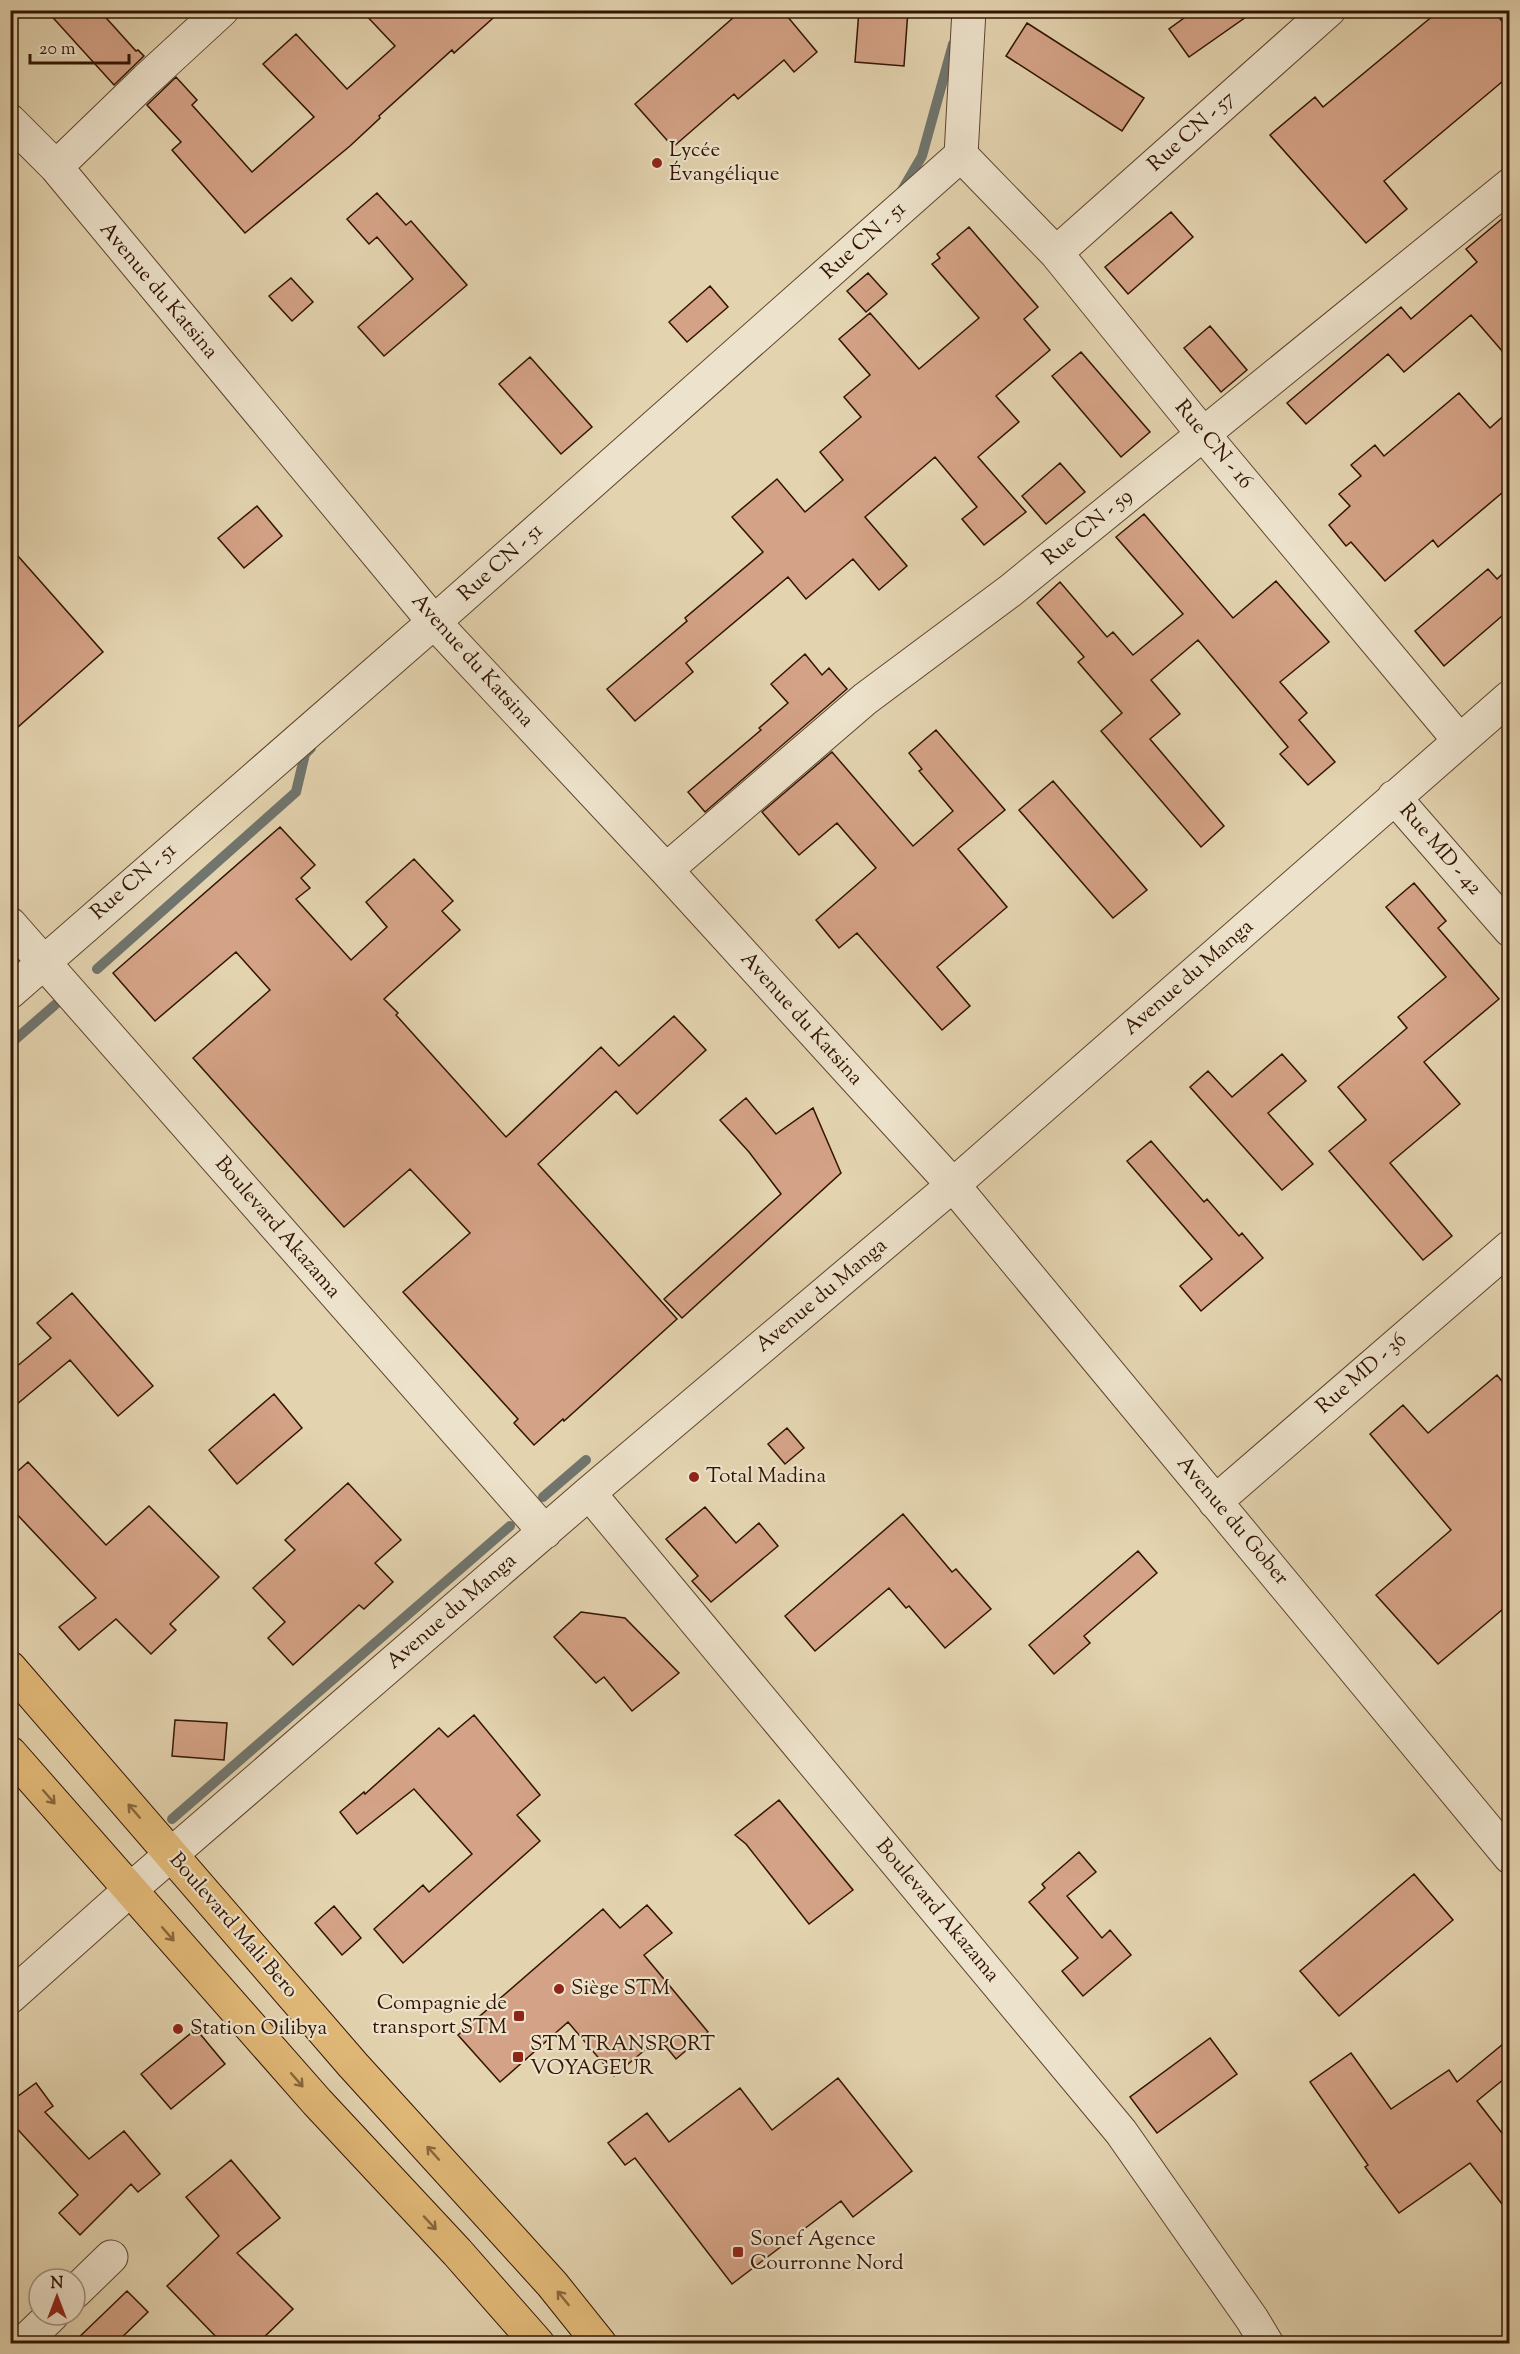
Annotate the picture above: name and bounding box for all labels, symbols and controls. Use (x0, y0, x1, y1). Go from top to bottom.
scale bar (30, 27, 129, 65)
text: 20 m (39, 37, 76, 63)
street label: Rue CN - 57 (1142, 84, 1243, 179)
place label: Lycée Évangélique (669, 136, 780, 190)
marker: Lycée Évangélique (650, 156, 664, 170)
street label: Rue CN - 51 (815, 195, 913, 287)
street label: Avenue du Katsina (92, 216, 225, 366)
street label: Rue CN - 16 (1167, 394, 1259, 496)
street label: Rue CN - 59 (1037, 482, 1139, 574)
street label: Rue CN - 51 (452, 517, 550, 609)
street label: Avenue du Katsina (404, 587, 541, 735)
street label: Rue MD - 42 (1392, 797, 1489, 903)
street label: Rue CN - 51 (85, 836, 183, 928)
street label: Avenue du Manga (1117, 913, 1261, 1043)
street label: Avenue du Katsina (733, 945, 870, 1093)
street label: Boulevard Akazama (207, 1150, 347, 1306)
street label: Avenue du Manga (750, 1232, 895, 1360)
street label: Rue MD - 36 (1310, 1326, 1414, 1422)
street label: Avenue du Gober (1169, 1450, 1295, 1592)
place label: Total Madina (706, 1462, 826, 1492)
marker: Total Madina (687, 1470, 701, 1484)
street label: Avenue du Manga (380, 1547, 524, 1677)
one-way arrow (42, 1789, 56, 1804)
one-way arrow (127, 1804, 141, 1819)
street label: Boulevard Akazama (868, 1833, 1006, 1990)
street label: Boulevard Mali Bero (161, 1847, 305, 2005)
one-way arrow (161, 1926, 175, 1941)
place label: Siège STM (571, 1974, 670, 2004)
marker: Siège STM (552, 1982, 566, 1996)
place label: Compagnie de transport STM (372, 1989, 507, 2043)
marker: Compagnie de transport STM (512, 2009, 526, 2023)
place label: Station Oilibya (190, 2014, 327, 2044)
marker: Station Oilibya (171, 2022, 185, 2036)
place label: STM TRANSPORT VOYAGEUR (530, 2030, 715, 2084)
marker: STM TRANSPORT VOYAGEUR (511, 2050, 525, 2064)
one-way arrow (290, 2072, 304, 2087)
one-way arrow (426, 2146, 440, 2161)
one-way arrow (423, 2215, 437, 2230)
place label: Sonef Agence Courronne Nord (750, 2225, 904, 2279)
marker: Sonef Agence Courronne Nord (731, 2245, 745, 2259)
north arrow (27, 2267, 87, 2327)
text: N (51, 2273, 64, 2296)
one-way arrow (557, 2290, 570, 2306)

